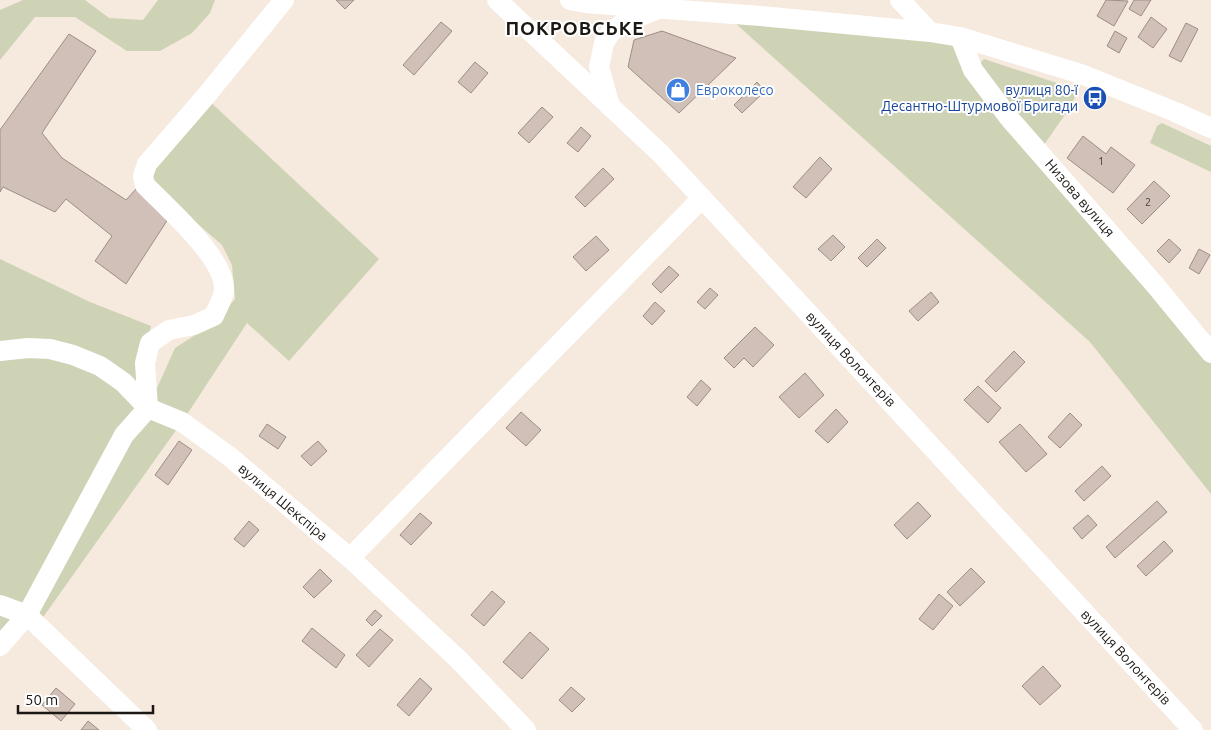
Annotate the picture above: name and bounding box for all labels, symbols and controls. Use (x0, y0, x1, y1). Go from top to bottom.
district label: ПОКРОВСЬКЕ (505, 17, 645, 39)
shop icon: Евроколесо (665, 77, 691, 103)
place label: Евроколесо (696, 82, 774, 98)
place label: вулиця 80-ї Десантно-Штурмової Бригади (881, 82, 1079, 114)
bus stop icon: вулиця 80-ї Десантно-Штурмової Бригади (1082, 85, 1108, 111)
house number: 1 (1098, 155, 1104, 167)
street label: Низова вулиця (1042, 156, 1118, 240)
house number: 2 (1145, 196, 1151, 208)
street label: вулиця Волонтерів (803, 308, 899, 410)
street label: вулиця Шекспіра (235, 460, 331, 544)
street label: вулиця Волонтерів (1078, 606, 1174, 708)
scale bar (18, 682, 152, 714)
text: 50 m (25, 691, 58, 708)

